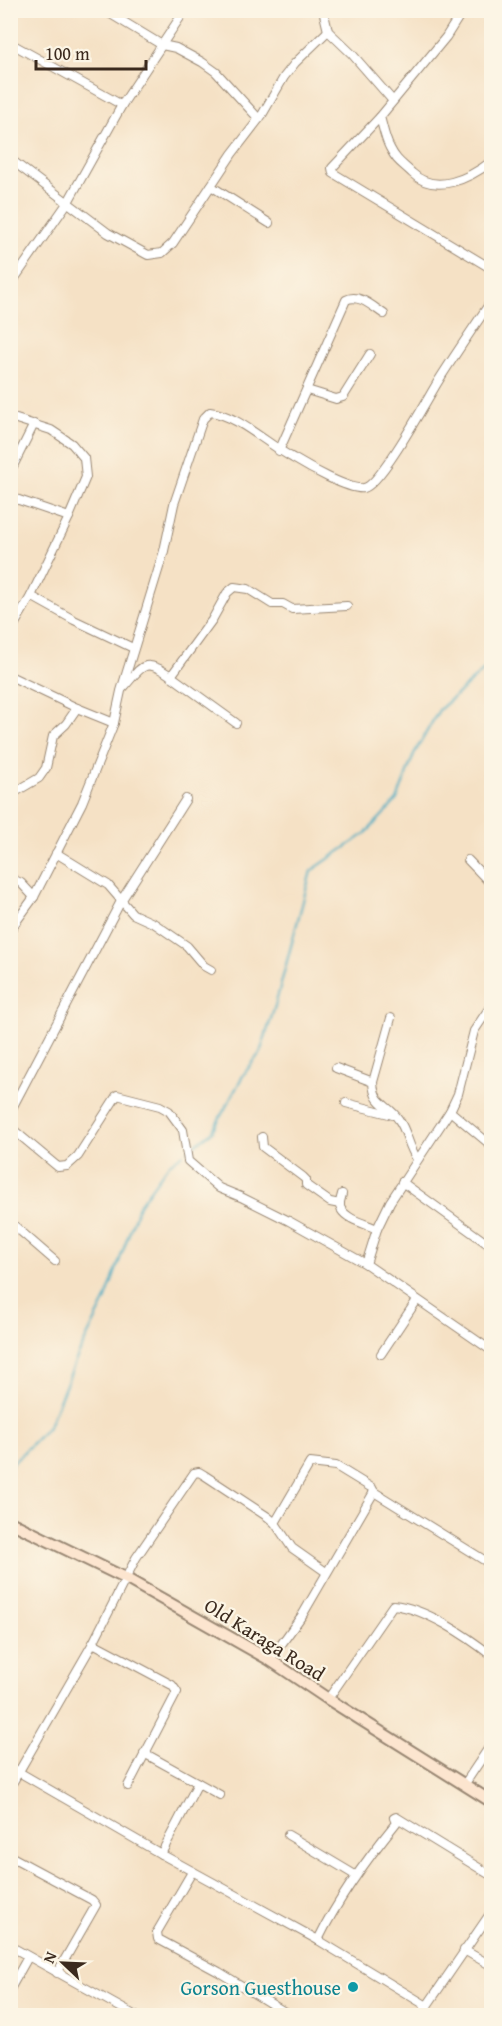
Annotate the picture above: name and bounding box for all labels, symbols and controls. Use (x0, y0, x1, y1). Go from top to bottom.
scale bar (36, 33, 146, 71)
text: 100 m (45, 40, 90, 67)
street label: Old Karaga Road (199, 1590, 331, 1688)
north arrow (33, 1933, 93, 1993)
text: N (36, 1947, 62, 1967)
place label: Gorson Guesthouse (180, 1973, 341, 2002)
marker: Gorson Guesthouse (346, 1980, 360, 1994)

